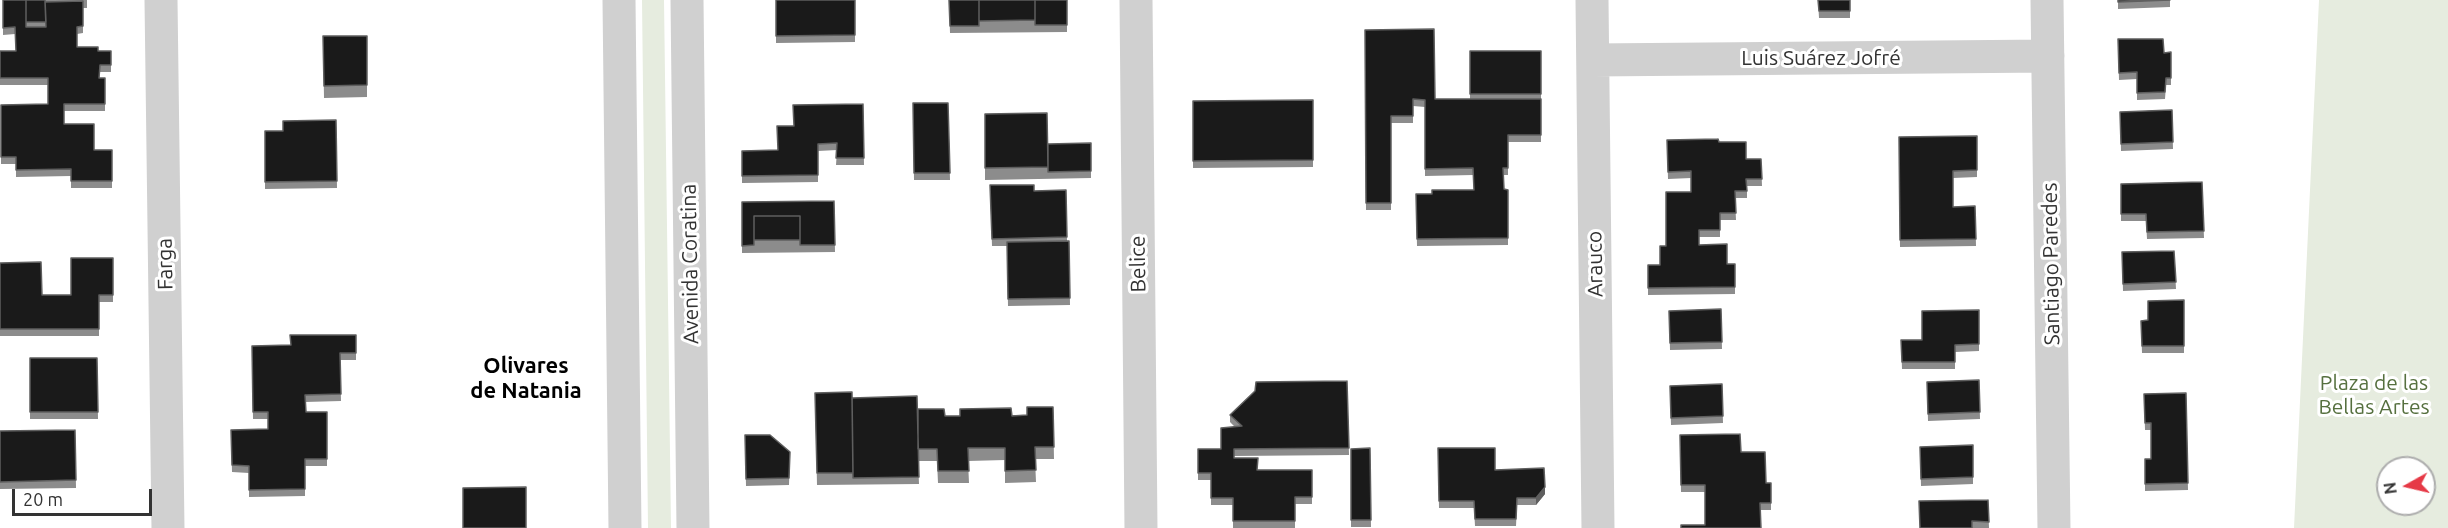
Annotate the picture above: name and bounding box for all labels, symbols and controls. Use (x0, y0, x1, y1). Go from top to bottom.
street label: Luis Suárez Jofré (1741, 45, 1901, 71)
street label: Santiago Paredes (2037, 182, 2065, 346)
street label: Avenida Coratina (676, 184, 704, 344)
street label: Arauco (1582, 231, 1608, 297)
street label: Belice (1125, 235, 1151, 293)
street label: Farga (152, 238, 178, 290)
district label: Olivares de Natania (470, 353, 582, 404)
park label: Plaza de las Bellas Artes (2318, 370, 2430, 420)
north arrow (2376, 456, 2436, 516)
scale bar (15, 477, 154, 515)
text: N (2380, 481, 2400, 495)
text: 20 m (23, 489, 63, 509)

